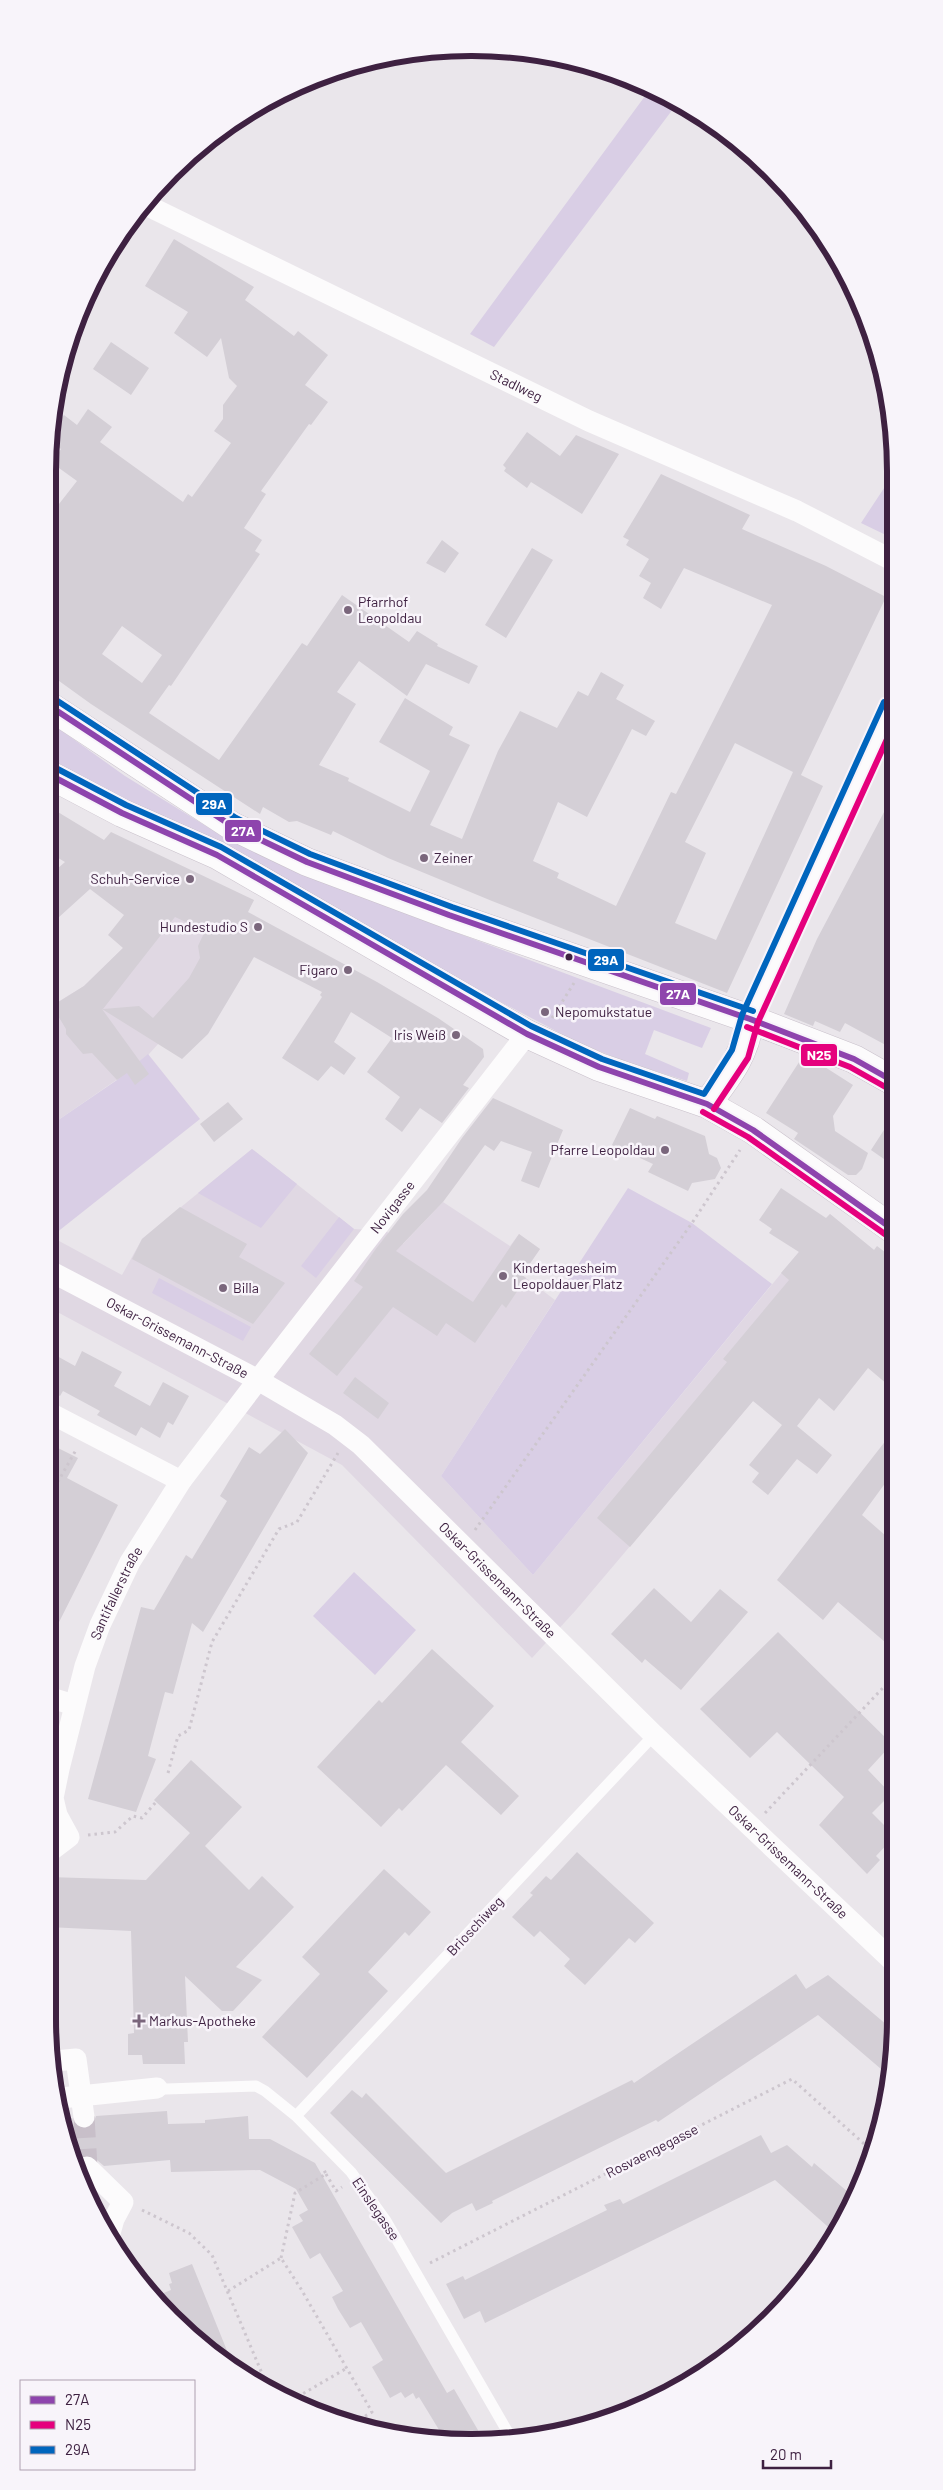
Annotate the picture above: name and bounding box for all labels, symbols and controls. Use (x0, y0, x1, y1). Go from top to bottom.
street label: Stadlweg (487, 365, 545, 405)
place label: Pfarrhof Leopoldau (358, 593, 422, 626)
marker: Pfarrhof Leopoldau (342, 604, 354, 616)
line badge: 29A (195, 792, 233, 816)
text: 29A (202, 795, 227, 812)
line badge: 27A (224, 819, 262, 843)
text: 27A (231, 822, 256, 839)
place label: Zeiner (434, 849, 473, 866)
marker: Zeiner (418, 852, 430, 864)
place label: Schuh-Service (90, 870, 180, 887)
marker: Schuh-Service (184, 873, 196, 885)
place label: Hundestudio S (160, 918, 248, 935)
marker: Hundestudio S (252, 921, 264, 933)
line badge: 29A (587, 948, 625, 972)
text: 29A (594, 951, 619, 968)
unlabelled marker (564, 952, 574, 962)
place label: Figaro (299, 961, 338, 978)
marker: Figaro (342, 964, 354, 976)
line badge: 27A (659, 982, 697, 1006)
text: 27A (666, 985, 691, 1002)
place label: Nepomukstatue (555, 1003, 652, 1020)
marker: Nepomukstatue (539, 1006, 551, 1018)
place label: Iris Weiß (394, 1026, 446, 1043)
marker: Iris Weiß (450, 1029, 462, 1041)
line badge: N25 (800, 1043, 838, 1067)
text: N25 (807, 1046, 832, 1063)
place label: Pfarre Leopoldau (551, 1141, 655, 1158)
marker: Pfarre Leopoldau (659, 1144, 671, 1156)
street label: Novigasse (366, 1177, 418, 1237)
place label: Kindertagesheim Leopoldauer Platz (513, 1259, 622, 1292)
marker: Kindertagesheim Leopoldauer Platz (497, 1270, 509, 1282)
place label: Billa (233, 1279, 259, 1296)
marker: Billa (217, 1282, 229, 1294)
street label: Oskar-Grissemann-Straße (104, 1293, 252, 1382)
street label: Oskar-Grissemann-Straße (436, 1518, 560, 1641)
street label: Santifallerstraße (86, 1543, 146, 1642)
street label: Oskar-Grissemann-Straße (725, 1801, 852, 1922)
street label: Brioschiweg (443, 1892, 506, 1959)
place label: Markus-Apotheke (149, 2012, 256, 2029)
marker: Markus-Apotheke (133, 2015, 145, 2027)
street label: Rosvaengegasse (603, 2120, 701, 2181)
street label: Einslegasse (349, 2174, 404, 2243)
legend (20, 2380, 195, 2470)
text: 27A (65, 2390, 89, 2408)
text: N25 (65, 2415, 91, 2433)
scale bar (763, 2438, 830, 2470)
text: 29A (65, 2440, 90, 2458)
text: 20 m (770, 2445, 802, 2463)

